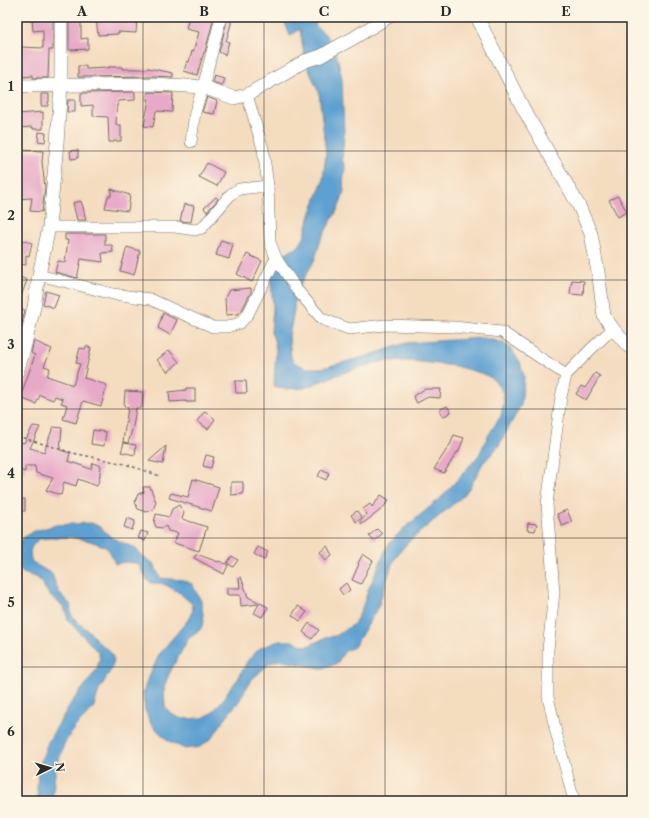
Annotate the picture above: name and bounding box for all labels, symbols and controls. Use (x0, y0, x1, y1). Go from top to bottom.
text: A (76, 3, 88, 19)
text: B (199, 3, 209, 19)
text: C (319, 3, 329, 19)
text: D (440, 3, 452, 19)
text: E (561, 3, 571, 19)
text: 1 (8, 78, 14, 94)
text: 2 (7, 207, 15, 223)
text: 3 (7, 336, 15, 352)
text: 4 (7, 465, 15, 481)
text: 5 (7, 594, 15, 610)
text: 6 (7, 723, 15, 739)
north arrow (30, 748, 70, 788)
text: N (53, 762, 67, 773)

